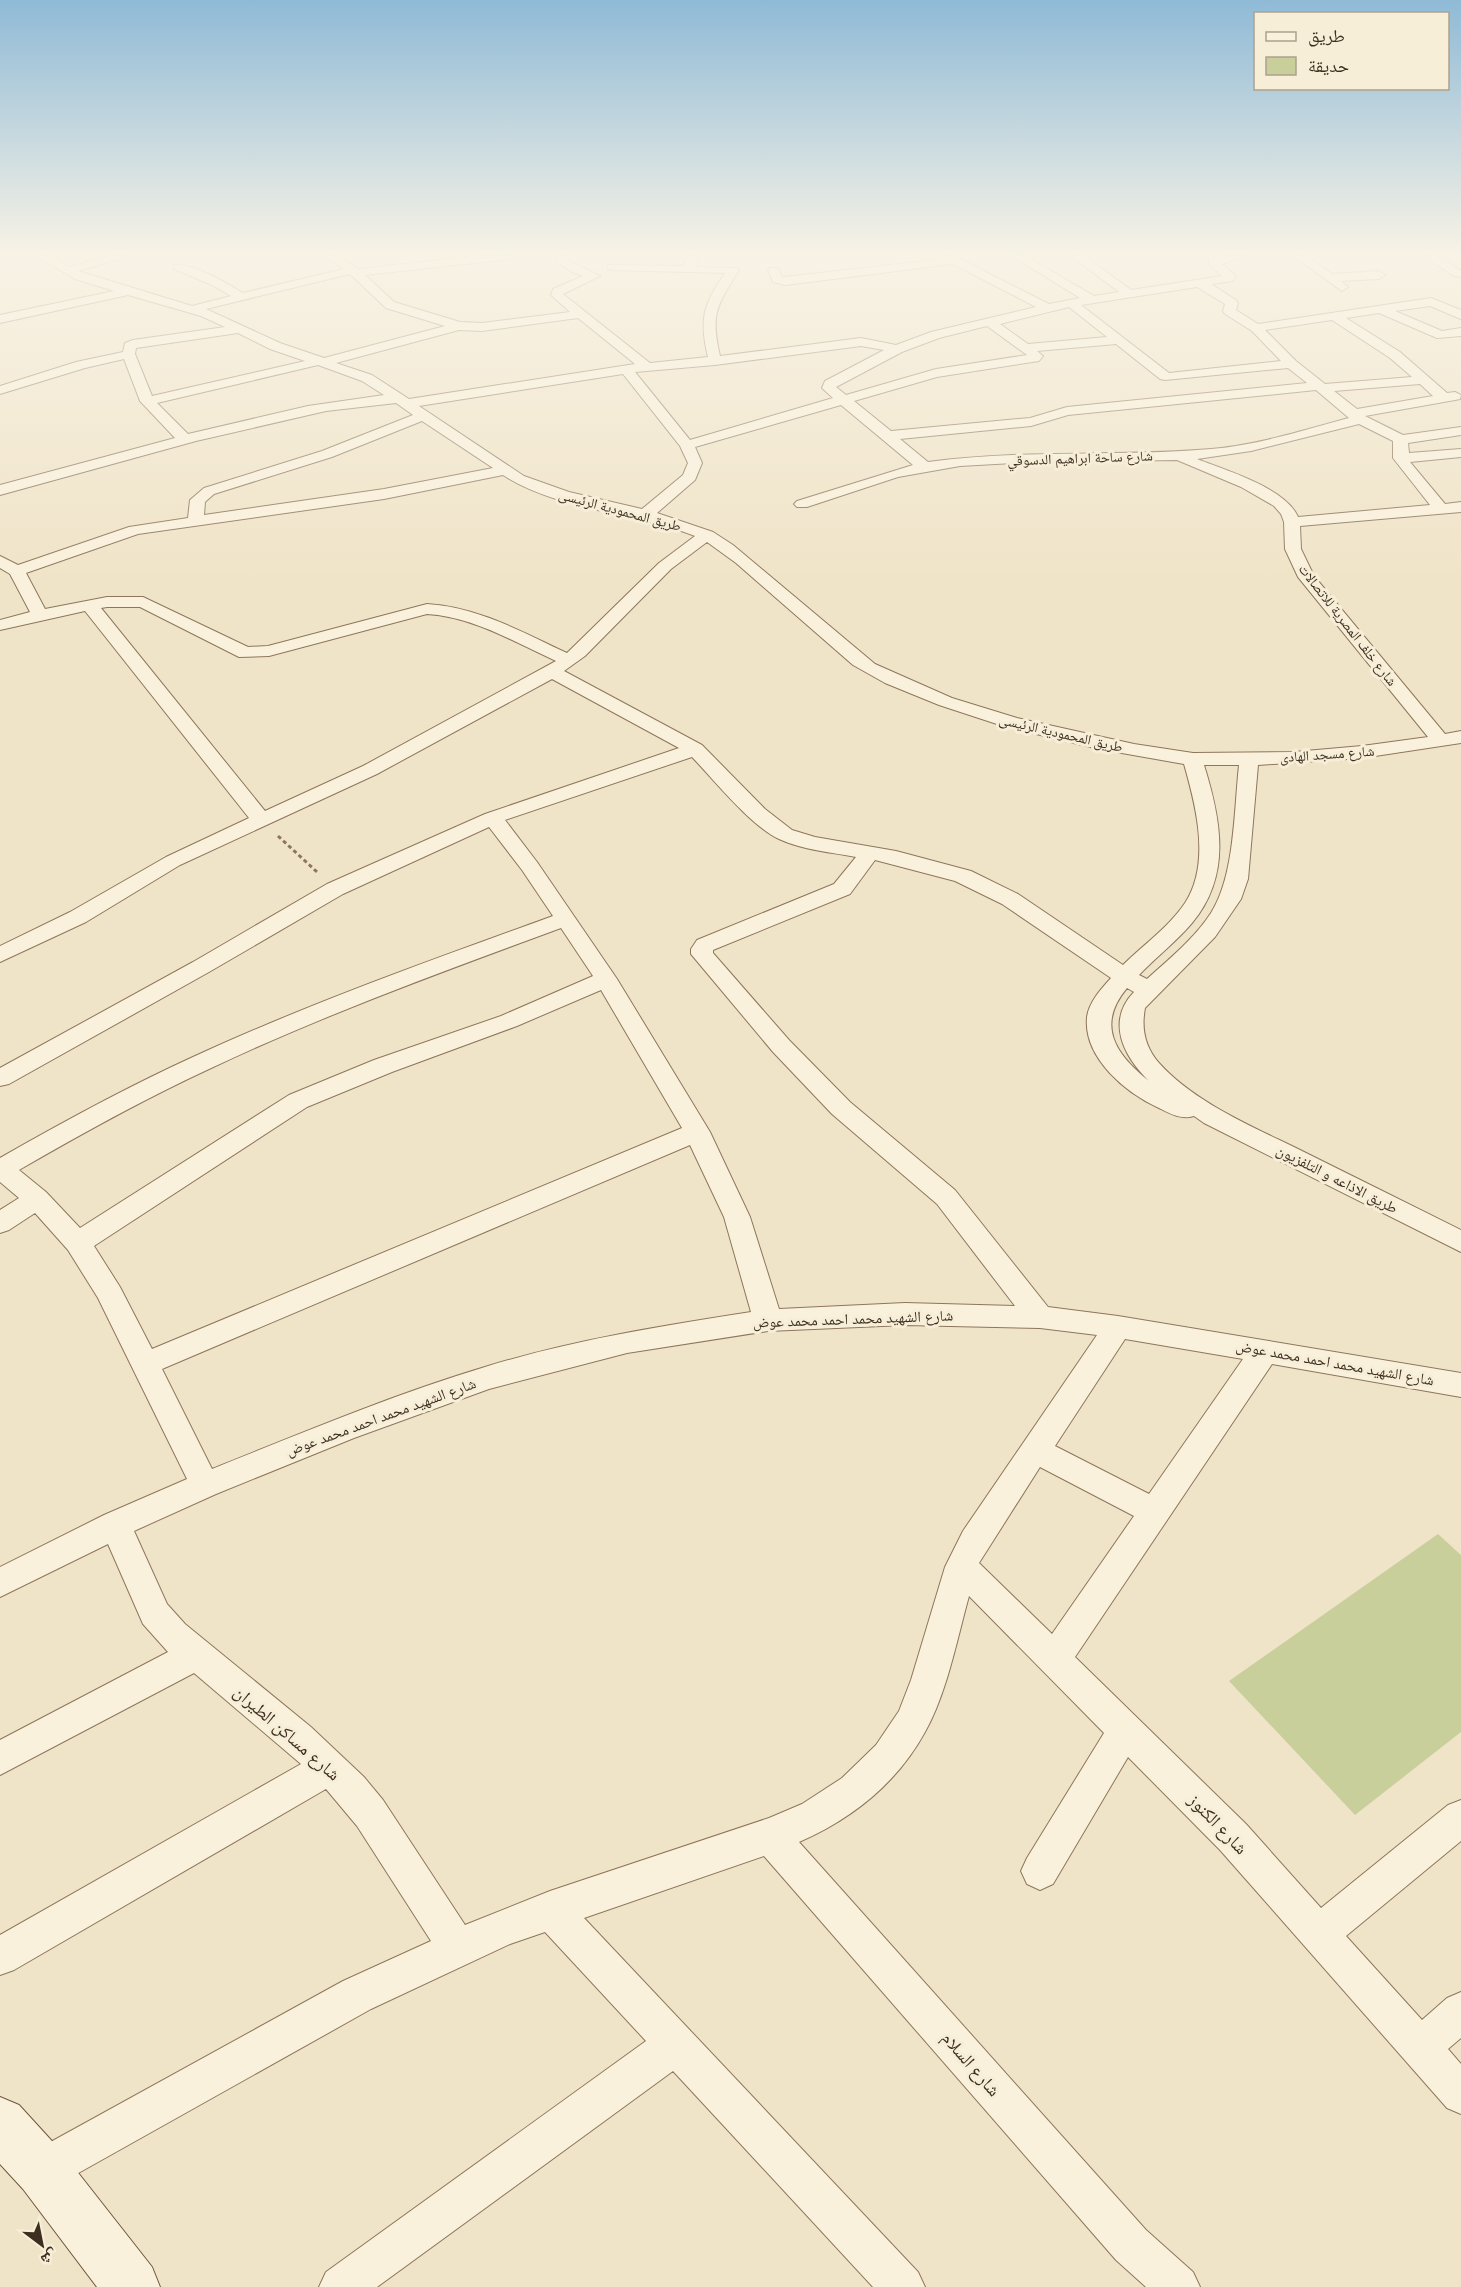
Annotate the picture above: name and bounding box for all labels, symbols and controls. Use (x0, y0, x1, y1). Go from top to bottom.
legend (1254, 12, 1449, 90)
text: طريق (1308, 23, 1345, 47)
text: حديقة (1308, 53, 1349, 77)
street label: شارع ساحة ابراهيم الدسوقي (1007, 445, 1153, 472)
street label: طريق المحمودية الرئيسى (556, 484, 684, 536)
street label: شارع خلف المصرية للاتصالات (1294, 560, 1402, 690)
street label: طريق المحمودية الرئيسى (997, 709, 1125, 757)
street label: شارع مسجد الهادى (1279, 741, 1375, 767)
street label: طريق الاذاعه و التلفزيون (1273, 1139, 1402, 1218)
street label: شارع الشهيد محمد احمد محمد عوض (752, 1305, 954, 1332)
street label: شارع الشهيد محمد احمد محمد عوض (1234, 1335, 1436, 1390)
street label: شارع الشهيد محمد احمد محمد عوض (283, 1372, 479, 1461)
street label: شارع مساكن الطيران (229, 1679, 346, 1785)
street label: شارع الكنوز (1183, 1787, 1254, 1859)
street label: شارع السلام (936, 2026, 1007, 2102)
north arrow (12, 2215, 72, 2275)
text: ش (37, 2244, 63, 2272)

